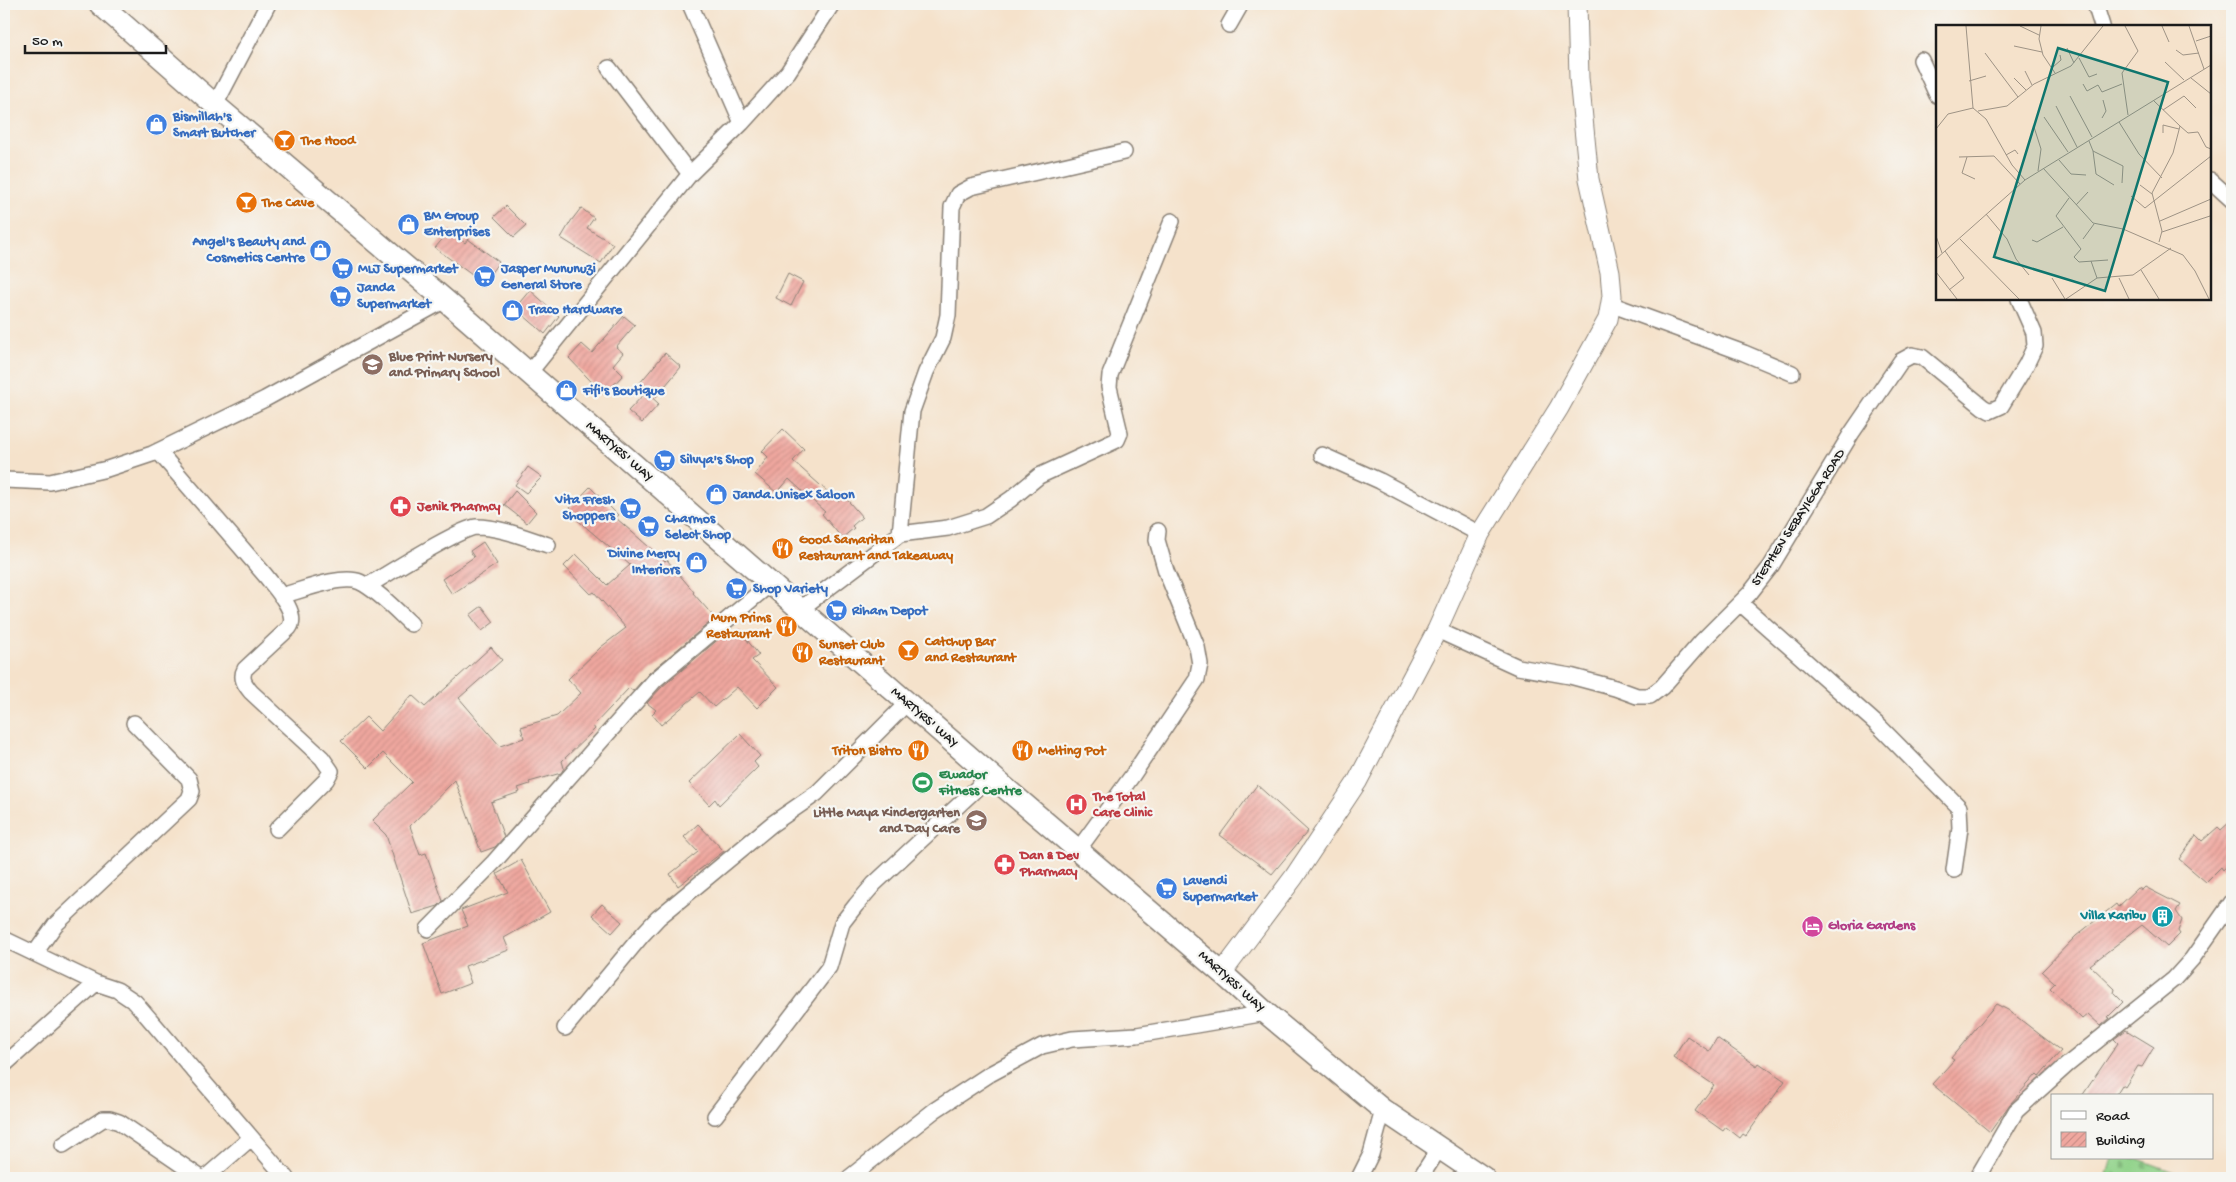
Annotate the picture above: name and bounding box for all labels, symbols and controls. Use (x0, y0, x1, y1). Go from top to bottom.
scale bar (25, 22, 166, 54)
inset map (1936, 25, 2211, 300)
text: 50 m (32, 33, 63, 51)
place label: Bismillah's Smart Butcher (172, 109, 257, 142)
shop icon: Bismillah's Smart Butcher (145, 113, 169, 137)
bar icon: The Hood (273, 129, 297, 153)
place label: The Hood (300, 133, 357, 150)
bar icon: The Cave (234, 191, 258, 215)
place label: The Cave (261, 195, 315, 212)
place label: BM Group Enterprises (423, 208, 491, 241)
shop icon: BM Group Enterprises (396, 212, 420, 236)
place label: Angel's Beauty and Cosmetics Centre (192, 234, 307, 267)
shop icon: Angel's Beauty and Cosmetics Centre (309, 238, 333, 262)
supermarket icon: MLJ Supermarket (330, 257, 354, 281)
place label: MLJ Supermarket (358, 261, 459, 278)
place label: Jasper Mununuzi General Store (500, 261, 596, 294)
supermarket icon: Jasper Mununuzi General Store (473, 265, 497, 289)
place label: Janda Supermarket (356, 280, 432, 313)
supermarket icon: Janda Supermarket (329, 284, 353, 308)
shop icon: Traco Hardware (501, 298, 525, 322)
place label: Traco Hardware (528, 302, 623, 319)
place label: Blue Print Nursery and Primary School (388, 349, 500, 382)
school or university icon: Blue Print Nursery and Primary School (361, 353, 385, 377)
shop icon: Fifi's Boutique (555, 379, 579, 403)
place label: Fifi's Boutique (582, 383, 665, 400)
street label: MARTYRS' WAY (582, 418, 656, 486)
street label: STEPHEN SEBAYIGGA ROAD (1748, 445, 1850, 590)
supermarket icon: Silvya's Shop (652, 448, 676, 472)
place label: Silvya's Shop (680, 452, 754, 469)
shop icon: Janda.Unisex Saloon (705, 483, 729, 507)
place label: Janda.Unisex Saloon (732, 487, 855, 504)
place label: Vita Fresh Shoppers (554, 492, 616, 525)
pharmacy icon: Jenik Pharmcy (389, 495, 413, 519)
supermarket icon: Vita Fresh Shoppers (619, 496, 643, 520)
place label: Jenik Pharmcy (416, 499, 501, 516)
place label: Charmos Select Shop (664, 511, 731, 544)
supermarket icon: Charmos Select Shop (637, 515, 661, 539)
place label: Good Samaritan Restaurant and Takeaway (798, 532, 953, 565)
restaurant icon: Good Samaritan Restaurant and Takeaway (771, 536, 795, 560)
place label: Divine Mercy Interiors (606, 546, 681, 579)
shop icon: Divine Mercy Interiors (684, 550, 708, 574)
supermarket icon: Shop Variety (725, 577, 749, 601)
place label: Shop Variety (753, 581, 828, 598)
supermarket icon: Riham Depot (824, 599, 848, 623)
place label: Riham Depot (851, 603, 928, 620)
place label: Mum Prims Restaurant (705, 610, 772, 643)
restaurant icon: Mum Prims Restaurant (775, 614, 799, 638)
place label: Catchup Bar and Restaurant (924, 634, 1017, 667)
place label: Sunset Club Restaurant (818, 637, 885, 670)
bar icon: Catchup Bar and Restaurant (897, 638, 921, 662)
restaurant icon: Sunset Club Restaurant (791, 641, 815, 665)
street label: MARTYRS' WAY (887, 684, 961, 752)
restaurant icon: Triton Bistro (906, 739, 930, 763)
restaurant icon: Melting Pot (1010, 739, 1034, 763)
place label: Triton Bistro (831, 743, 903, 760)
place label: Melting Pot (1038, 743, 1107, 760)
place label: Ewador Fitness Centre (938, 767, 1023, 800)
sports icon: Ewador Fitness Centre (911, 771, 935, 795)
place label: The Total Care Clinic (1092, 789, 1153, 822)
hospital icon: The Total Care Clinic (1065, 793, 1089, 817)
place label: Little Maya Kindergarten and Day Care (813, 805, 961, 838)
school or university icon: Little Maya Kindergarten and Day Care (964, 809, 988, 833)
place label: Dan & Dev Pharmacy (1018, 848, 1080, 881)
pharmacy icon: Dan & Dev Pharmacy (992, 852, 1016, 876)
place label: Lavendi Supermarket (1183, 873, 1258, 906)
supermarket icon: Lavendi Supermarket (1155, 877, 1179, 901)
building icon: Villa Karibu (2150, 904, 2174, 928)
place label: Villa Karibu (2079, 908, 2146, 925)
hotel icon: Gloria Gardens (1800, 914, 1824, 938)
place label: Gloria Gardens (1828, 918, 1916, 935)
street label: MARTYRS' WAY (1194, 947, 1268, 1017)
legend (2051, 1094, 2214, 1160)
text: Road (2096, 1108, 2130, 1126)
text: Building (2095, 1132, 2145, 1150)

